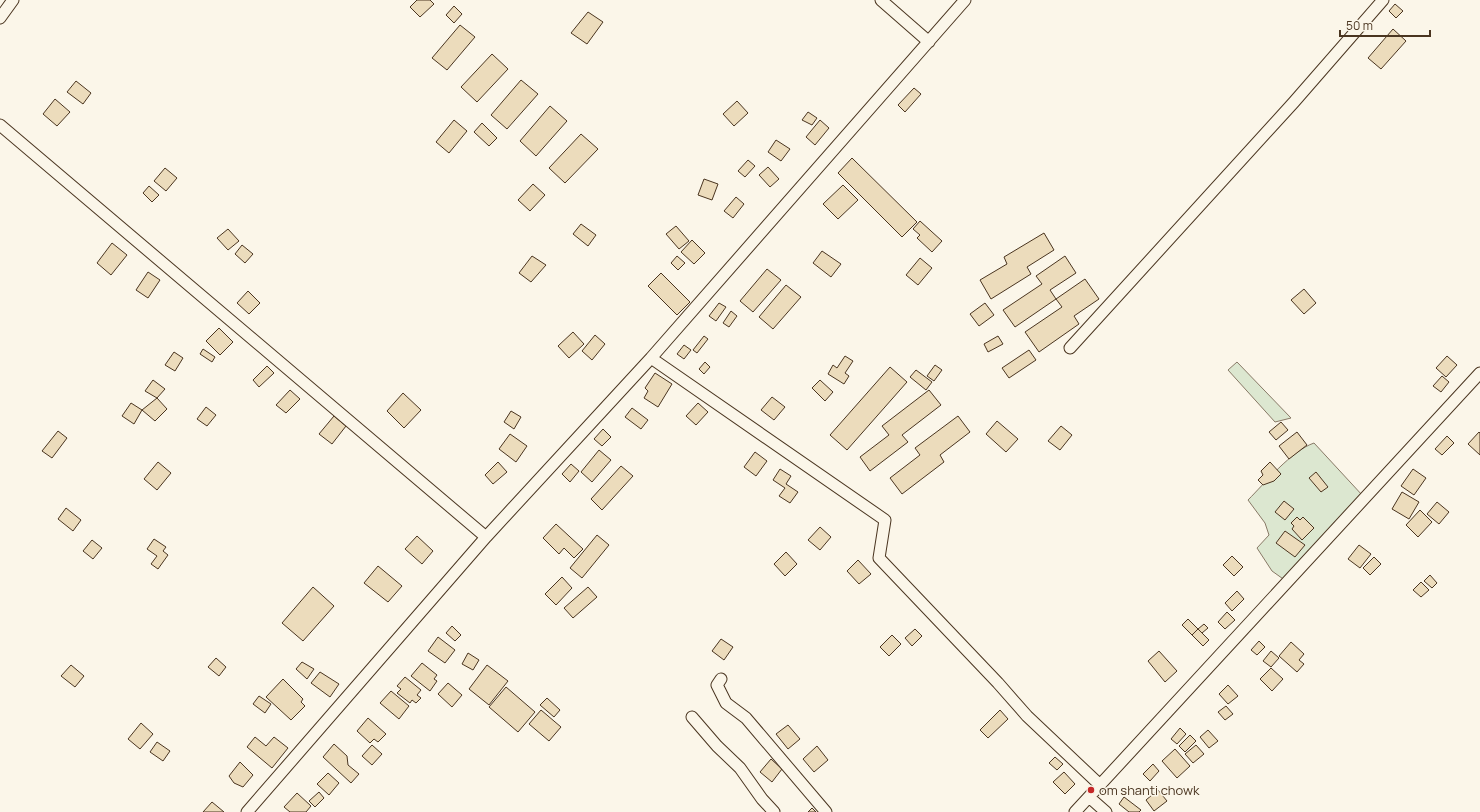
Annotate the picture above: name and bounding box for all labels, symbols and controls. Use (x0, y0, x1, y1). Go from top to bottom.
scale bar (1340, 12, 1430, 38)
text: 50 m (1346, 17, 1373, 34)
place label: om shanti chowk (1099, 781, 1200, 799)
marker: om shanti chowk (1086, 785, 1096, 795)

